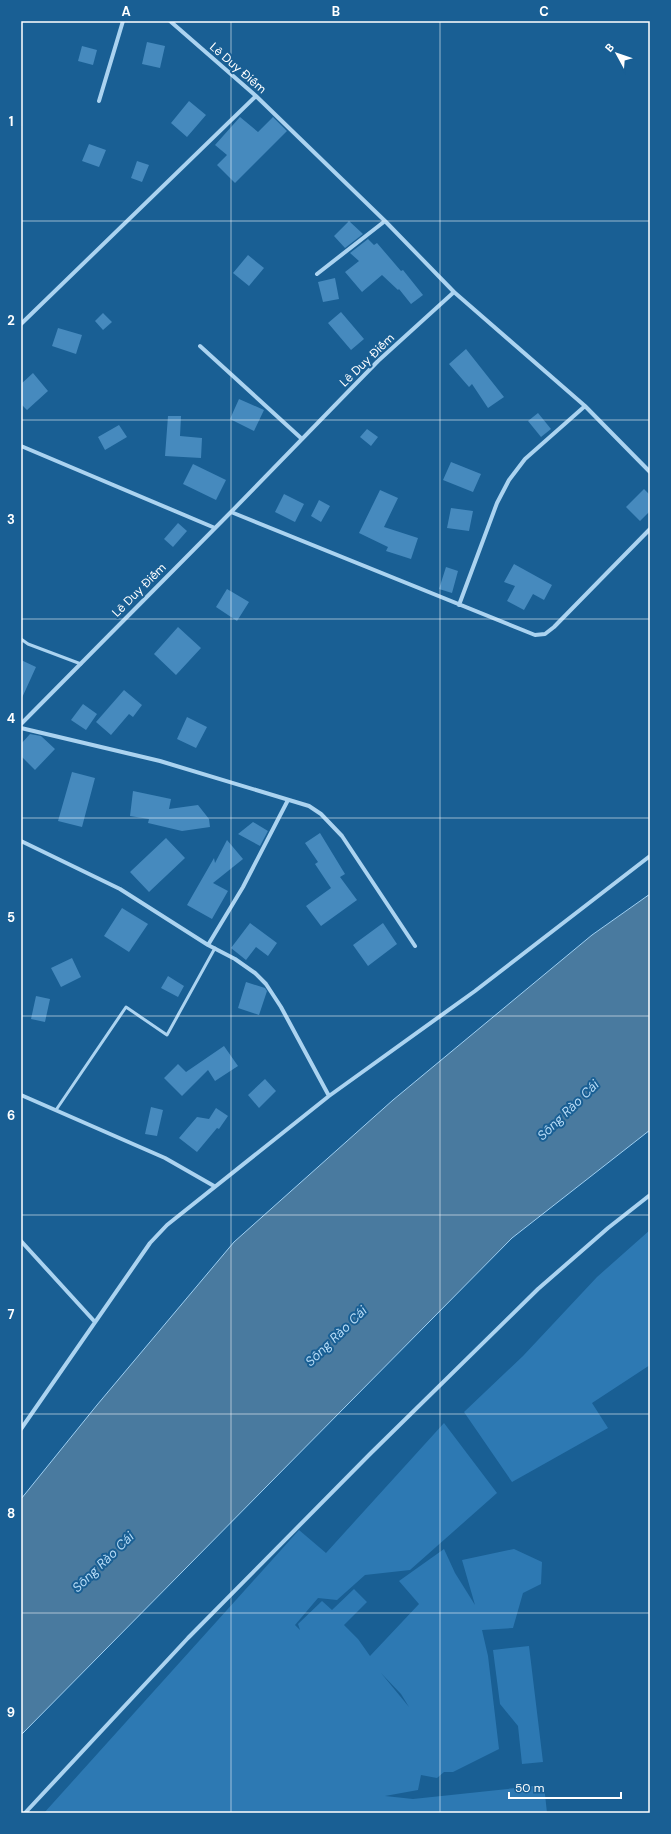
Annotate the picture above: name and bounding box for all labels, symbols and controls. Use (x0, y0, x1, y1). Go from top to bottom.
text: A (121, 3, 131, 20)
text: B (332, 3, 340, 20)
text: C (539, 3, 549, 20)
north arrow (597, 34, 637, 74)
street label: Lê Duy Điếm (206, 39, 270, 97)
text: B (602, 40, 617, 55)
text: 1 (9, 113, 13, 130)
text: 2 (7, 312, 15, 329)
street label: Lê Duy Điếm (336, 330, 398, 390)
text: 3 (7, 511, 15, 528)
street label: Lê Duy Điếm (109, 560, 169, 620)
text: 4 (7, 710, 15, 727)
text: 5 (7, 909, 15, 926)
water label: Sông Rào Cái (533, 1076, 603, 1144)
text: 6 (7, 1107, 15, 1124)
water label: Sông Rào Cái (301, 1302, 371, 1370)
text: 7 (8, 1306, 15, 1323)
text: 8 (7, 1505, 15, 1522)
water label: Sông Rào Cái (68, 1528, 138, 1596)
text: 9 (7, 1704, 15, 1721)
scale bar (509, 1774, 621, 1800)
text: 50 m (515, 1780, 544, 1796)

